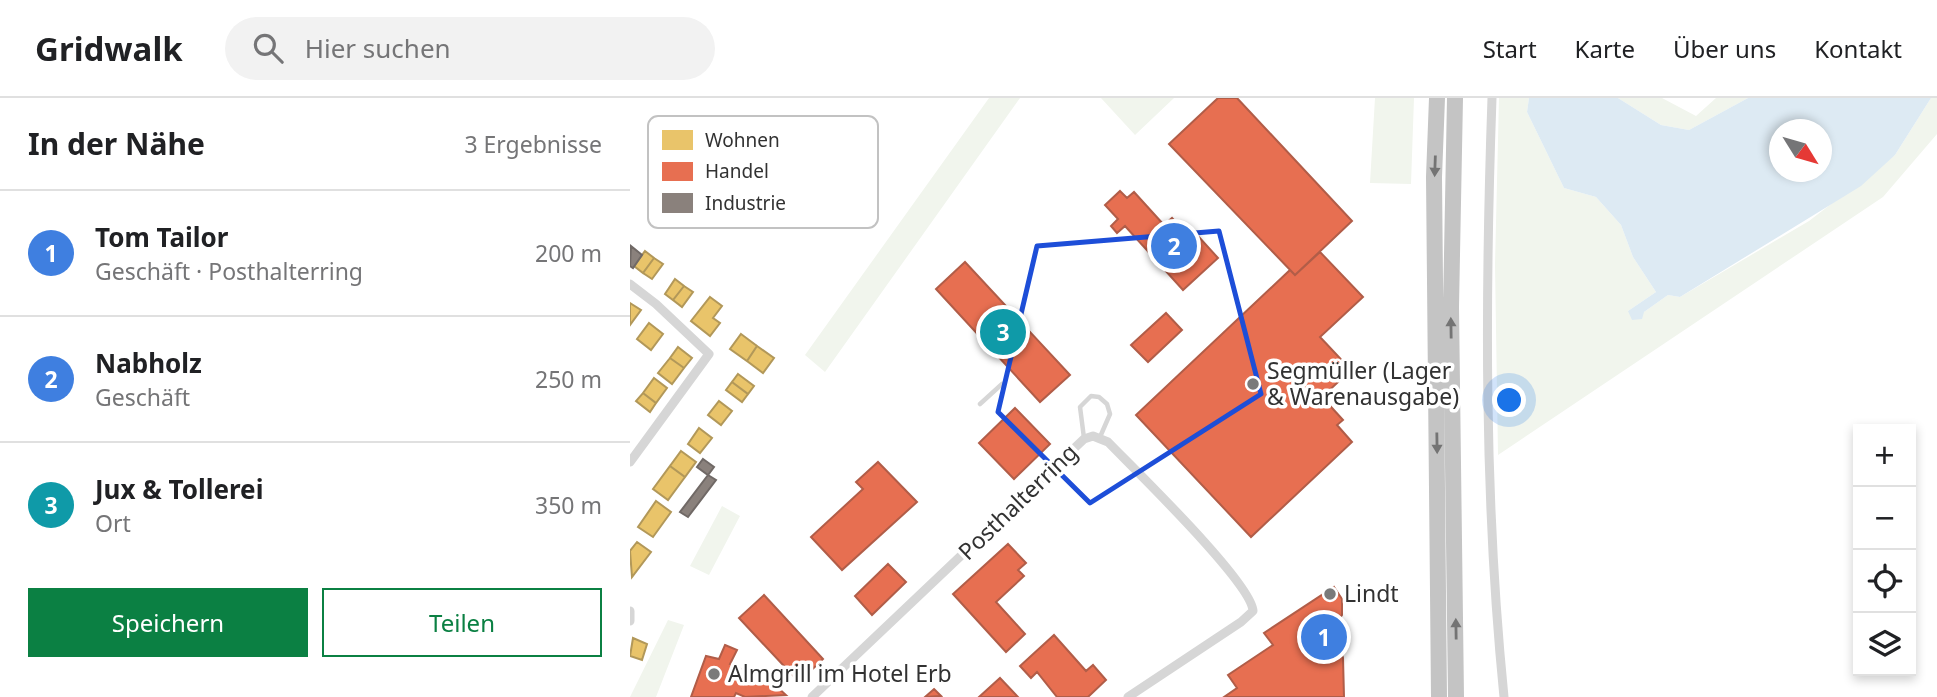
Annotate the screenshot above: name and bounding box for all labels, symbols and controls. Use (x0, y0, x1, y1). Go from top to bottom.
search box (225, 17, 715, 80)
text: Gridwalk (35, 26, 183, 71)
icon: search (249, 29, 287, 67)
text: Hier suchen (305, 30, 451, 66)
text: Start (1483, 32, 1537, 65)
text: Karte (1575, 32, 1635, 65)
text: Über uns (1673, 32, 1776, 65)
text: Kontakt (1814, 32, 1902, 65)
legend (648, 116, 878, 228)
north arrow (1769, 119, 1832, 182)
text: In der Nähe (28, 123, 205, 164)
text: Wohnen (705, 127, 780, 153)
text: 3 Ergebnisse (464, 128, 602, 160)
one-way arrow (1429, 155, 1440, 177)
text: Handel (705, 158, 769, 184)
text: Industrie (705, 190, 786, 216)
text: Tom Tailor (95, 219, 228, 255)
pin: 2 (1151, 220, 1197, 272)
text: 1 (44, 237, 58, 269)
text: 200 m (535, 237, 602, 269)
text: Geschäft · Posthalterring (95, 255, 363, 287)
pin: 3 (980, 306, 1026, 358)
one-way arrow (1445, 317, 1457, 339)
text: Nabholz (95, 345, 202, 381)
place label: Segmüller (Lager & Warenausgabe) (1267, 354, 1459, 412)
text: 2 (44, 363, 58, 395)
text: 250 m (535, 363, 602, 395)
marker: Segmüller (Lager & Warenausgabe) (1245, 376, 1261, 392)
text: Geschäft (95, 381, 190, 413)
your location (1492, 383, 1526, 417)
map controls (1853, 424, 1916, 676)
button: + (1853, 424, 1916, 487)
one-way arrow (1431, 432, 1443, 454)
street label: Posthalterring (951, 436, 1084, 567)
text: Jux & Tollerei (95, 471, 263, 507)
button: − (1853, 487, 1916, 550)
text: 3 (44, 489, 58, 521)
text: 350 m (535, 489, 602, 521)
text: Ort (95, 507, 131, 539)
button: locate (1853, 550, 1916, 613)
place label: Lindt (1344, 577, 1399, 609)
marker: Lindt (1322, 586, 1338, 602)
button: Speichern (28, 588, 308, 657)
button: Teilen (322, 588, 602, 657)
pin: 1 (1301, 611, 1347, 663)
button: layers (1853, 613, 1916, 676)
one-way arrow (1450, 618, 1462, 640)
place label: Almgrill im Hotel Erb (728, 657, 952, 689)
marker: Almgrill im Hotel Erb (706, 666, 722, 682)

